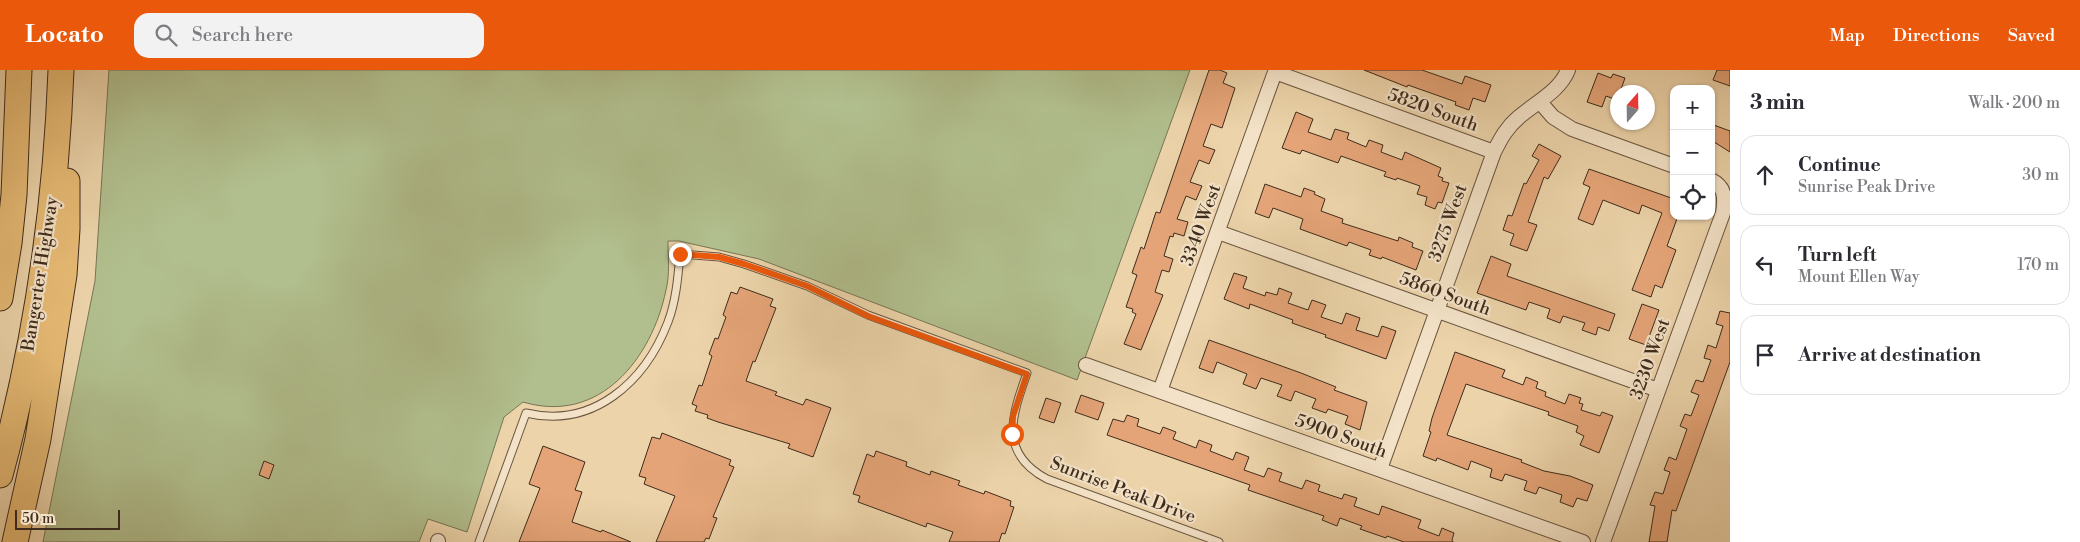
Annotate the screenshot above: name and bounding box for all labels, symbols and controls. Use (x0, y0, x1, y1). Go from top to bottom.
search box (134, 13, 484, 58)
text: Locato (25, 20, 104, 50)
icon: search (152, 21, 180, 49)
text: Search here (192, 23, 293, 47)
text: Map (1829, 24, 1865, 47)
text: Directions (1893, 24, 1980, 47)
text: Saved (2008, 24, 2055, 47)
street label: 5820 South (1384, 83, 1482, 137)
north arrow (1610, 85, 1655, 130)
map controls (1670, 85, 1715, 220)
button: + (1670, 85, 1715, 130)
text: 3 min (1750, 90, 1805, 116)
text: Walk · 200 m (1968, 93, 2060, 113)
button: − (1670, 130, 1715, 175)
text: Continue (1798, 153, 1881, 177)
icon: ahead (1751, 161, 1779, 189)
text: 30 m (2022, 165, 2059, 185)
button: locate (1670, 175, 1715, 220)
text: Sunrise Peak Drive (1798, 177, 1935, 197)
street label: 3340 West (1176, 180, 1227, 269)
street label: 3275 West (1423, 180, 1473, 265)
street label: Bangerter Highway (16, 195, 64, 354)
route end (669, 243, 692, 266)
text: Turn left (1798, 243, 1877, 267)
icon: left (1751, 251, 1779, 279)
text: 170 m (2017, 255, 2059, 275)
street label: 5860 South (1396, 267, 1494, 321)
text: Mount Ellen Way (1798, 267, 1919, 287)
street label: 3230 West (1625, 315, 1675, 403)
icon: arrive (1751, 341, 1779, 369)
text: Arrive at destination (1798, 343, 1981, 367)
street label: 5900 South (1292, 409, 1390, 463)
route start (1001, 423, 1024, 446)
street label: Sunrise Peak Drive (1047, 452, 1199, 528)
scale bar (15, 507, 120, 530)
text: 50 m (22, 510, 54, 528)

